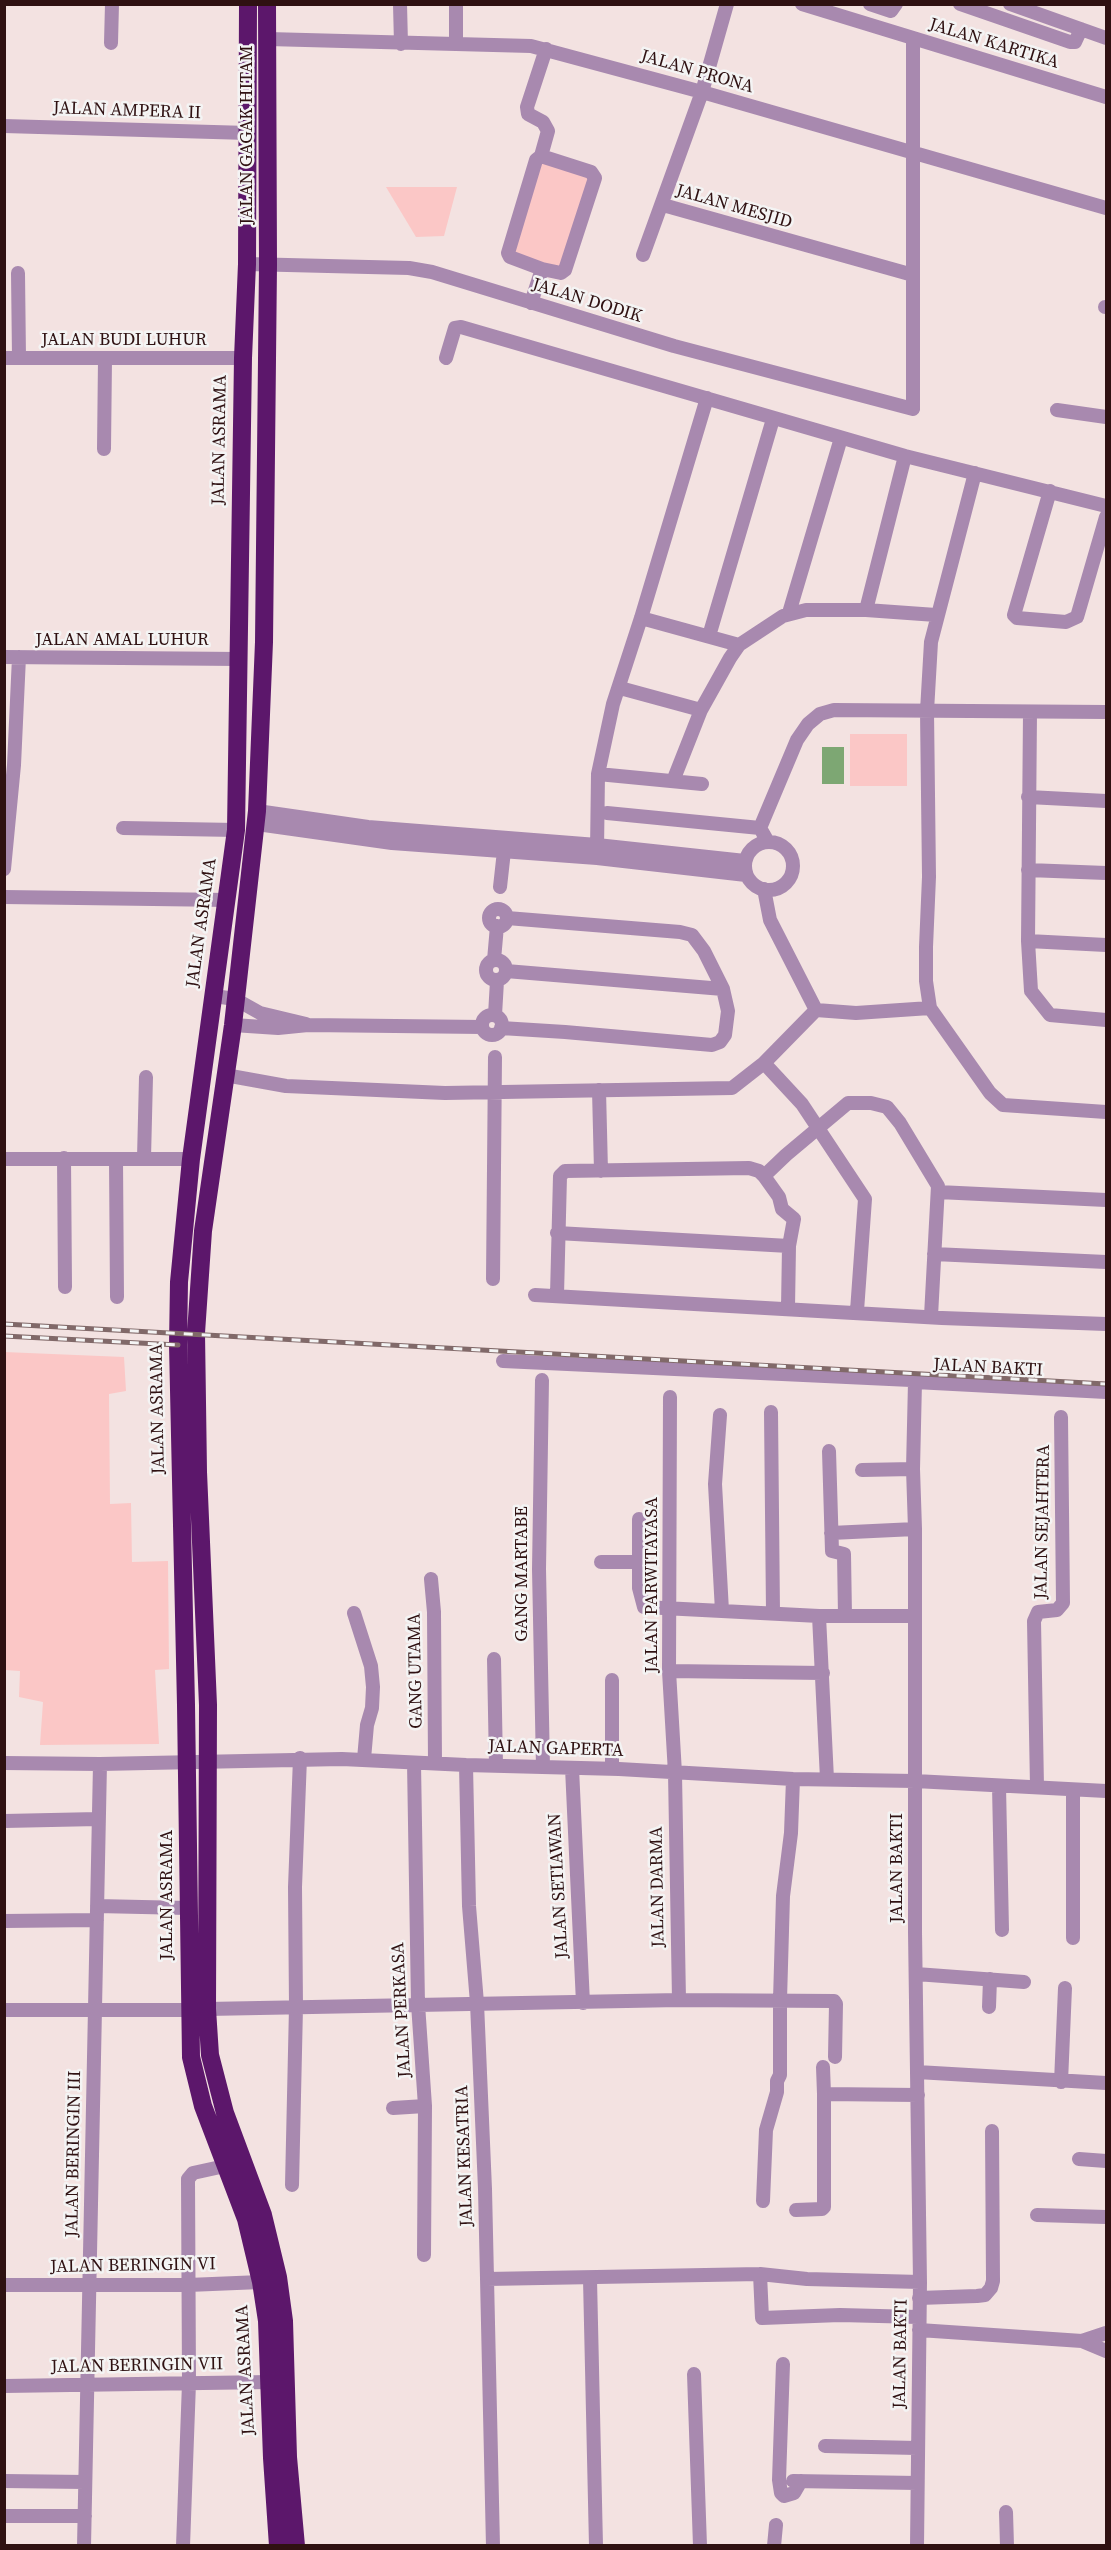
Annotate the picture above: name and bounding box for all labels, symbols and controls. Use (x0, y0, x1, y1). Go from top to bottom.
street label: JALAN KARTIKA (927, 14, 1061, 74)
street label: JALAN GAGAK HITAM (236, 45, 258, 225)
street label: JALAN PRONA (638, 46, 756, 98)
street label: JALAN AMPERA II (52, 98, 202, 124)
street label: JALAN MESJID (673, 180, 795, 234)
street label: JALAN DODIK (529, 274, 645, 328)
street label: JALAN BUDI LUHUR (41, 329, 207, 351)
street label: JALAN ASRAMA (208, 375, 232, 505)
street label: JALAN AMAL LUHUR (35, 629, 209, 651)
street label: JALAN ASRAMA (182, 857, 222, 989)
street label: JALAN ASRAMA (146, 1344, 170, 1474)
street label: JALAN BAKTI (933, 1354, 1043, 1382)
street label: JALAN SEJAHTERA (1031, 1444, 1055, 1600)
street label: JALAN PARWITAYASA (641, 1497, 663, 1673)
street label: GANG MARTABE (511, 1506, 533, 1642)
street label: GANG UTAMA (404, 1613, 428, 1729)
street label: JALAN GAPERTA (488, 1736, 624, 1762)
street label: JALAN SETIAWAN (544, 1813, 574, 1959)
street label: JALAN BAKTI (886, 1813, 908, 1923)
street label: JALAN DARMA (646, 1826, 670, 1948)
street label: JALAN ASRAMA (156, 1830, 178, 1960)
street label: JALAN PERKASA (388, 1942, 416, 2078)
street label: JALAN BERINGIN III (62, 2070, 86, 2238)
street label: JALAN KESATRIA (452, 2085, 478, 2227)
street label: JALAN BERINGIN VI (50, 2254, 216, 2278)
street label: JALAN BAKTI (889, 2299, 913, 2409)
street label: JALAN ASRAMA (232, 2304, 260, 2436)
street label: JALAN BERINGIN VII (51, 2354, 223, 2378)

